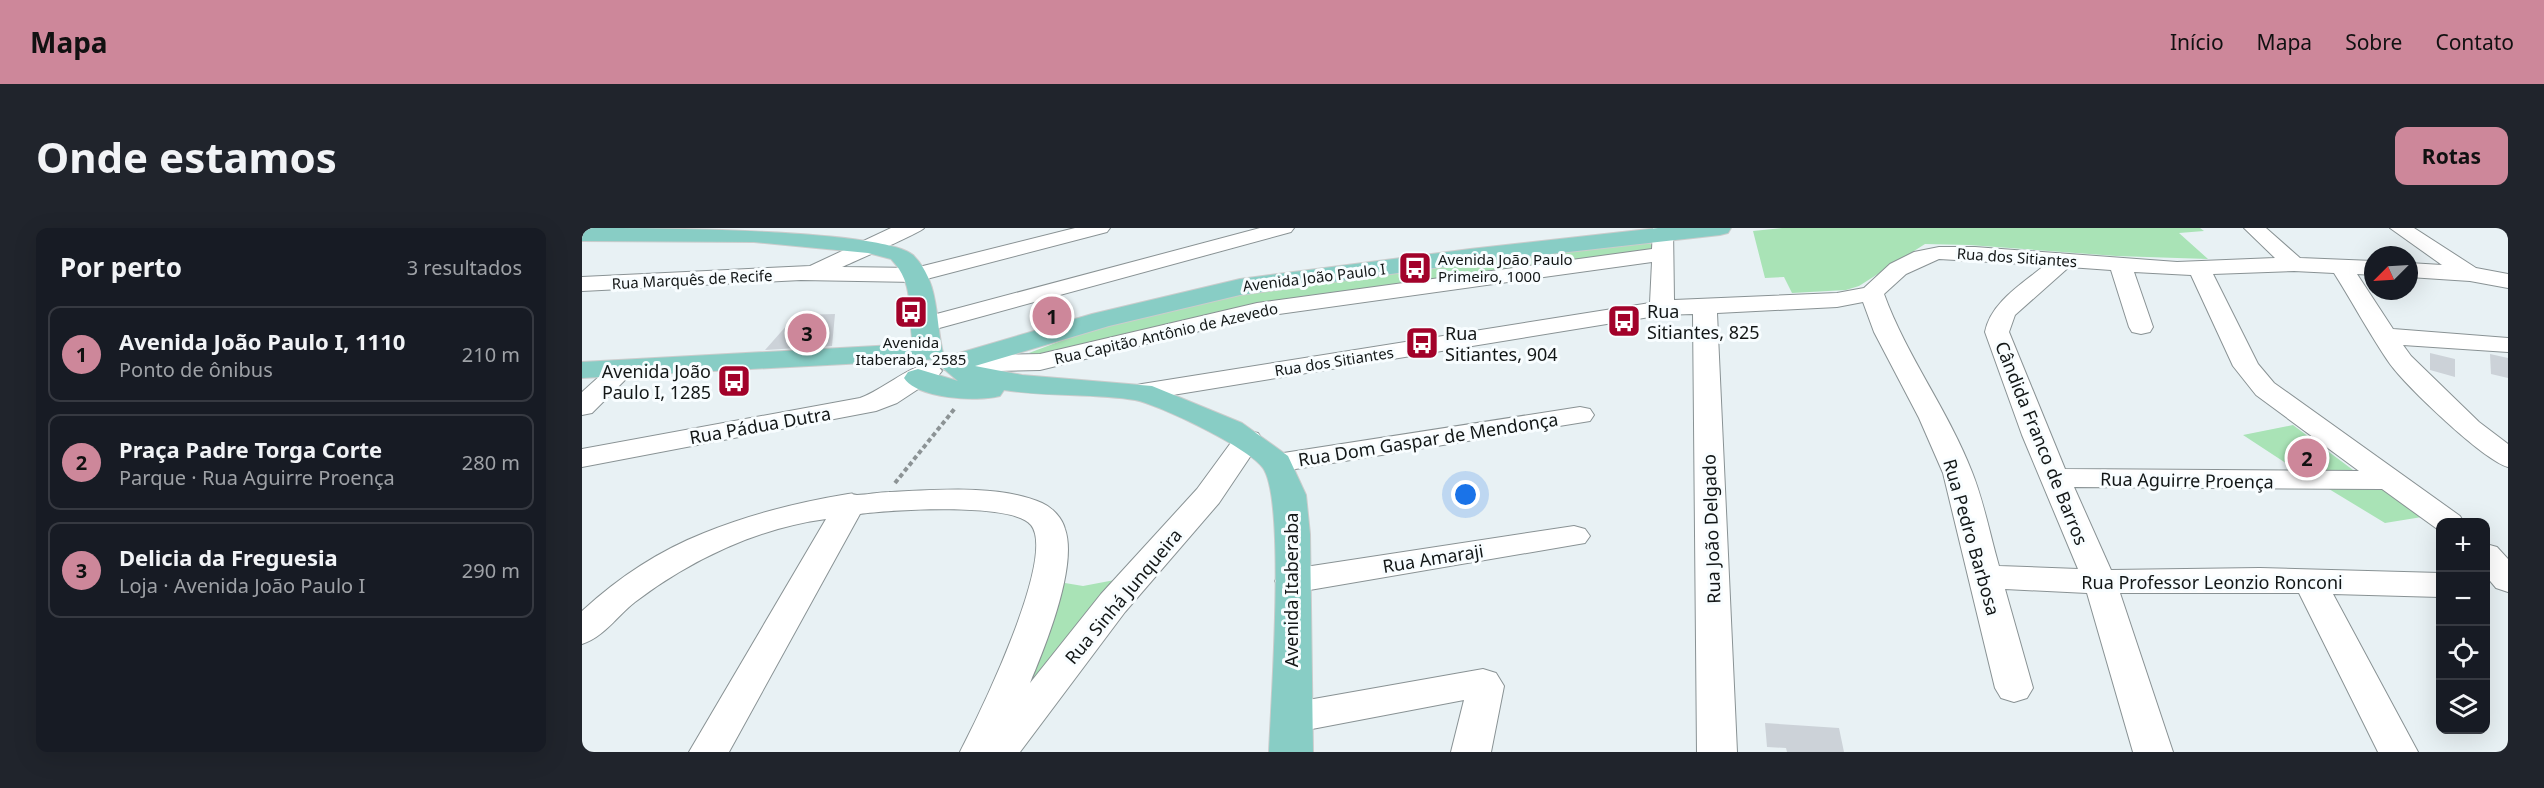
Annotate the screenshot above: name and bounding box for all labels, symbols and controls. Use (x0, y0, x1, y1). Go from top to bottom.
text: Mapa (30, 23, 108, 61)
text: Início (2170, 28, 2224, 56)
text: Mapa (2257, 28, 2312, 56)
text: Sobre (2345, 28, 2402, 56)
text: Contato (2435, 28, 2514, 56)
button: Rotas (2395, 127, 2508, 185)
text: Onde estamos (36, 128, 337, 185)
street label: Rua dos Sitiantes (1956, 243, 2078, 271)
north arrow (2364, 246, 2418, 300)
text: Por perto (60, 249, 182, 285)
place label: Avenida João Paulo Primeiro, 1000 (1438, 249, 1573, 286)
bus stop icon: Avenida João Paulo Primeiro, 1000 (1397, 250, 1433, 286)
text: 3 resultados (407, 254, 522, 281)
street label: Avenida João Paulo I (1242, 258, 1386, 296)
street label: Rua Marquês de Recife (611, 265, 773, 293)
bus stop icon: Avenida Itaberaba, 2585 (893, 294, 929, 330)
pin: 1 (1032, 294, 1072, 338)
street label: Rua Capitão Antônio de Azevedo (1052, 298, 1280, 368)
place label: Rua Sitiantes, 825 (1647, 299, 1760, 344)
bus stop icon: Rua Sitiantes, 825 (1606, 303, 1642, 339)
pin: 3 (788, 310, 826, 356)
place label: Rua Sitiantes, 904 (1445, 321, 1558, 366)
bus stop icon: Rua Sitiantes, 904 (1404, 325, 1440, 361)
text: Avenida João Paulo I, 1110 (119, 326, 405, 356)
place label: Avenida Itaberaba, 2585 (856, 332, 966, 369)
street label: Cândida Franco de Barros (1990, 338, 2094, 548)
text: 1 (76, 341, 87, 368)
text: 210 m (462, 341, 520, 368)
street label: Rua dos Sitiantes (1273, 342, 1395, 380)
text: Ponto de ônibus (119, 356, 273, 383)
place label: Avenida João Paulo I, 1285 (602, 359, 711, 404)
bus stop icon: Avenida João Paulo I, 1285 (716, 363, 752, 399)
street label: Rua Pádua Dutra (688, 401, 832, 449)
street label: Rua Dom Gaspar de Mendonça (1296, 407, 1560, 471)
text: Praça Padre Torga Corte (119, 434, 382, 464)
pin: 2 (2288, 436, 2326, 480)
text: 2 (76, 449, 87, 476)
text: 280 m (462, 449, 520, 476)
street label: Rua João Delgado (1696, 454, 1726, 604)
street label: Rua Pedro Barbosa (1938, 456, 2006, 618)
text: Parque · Rua Aguirre Proença (119, 464, 395, 491)
street label: Rua Aguirre Proença (2100, 466, 2274, 494)
your location (1451, 480, 1480, 509)
street label: Avenida Itaberaba (1279, 513, 1303, 667)
map controls (2436, 518, 2490, 734)
button: + (2436, 518, 2490, 572)
street label: Rua Sinhá Junqueira (1059, 523, 1187, 669)
street label: Rua Amaraji (1381, 538, 1485, 578)
text: Delicia da Freguesia (119, 542, 338, 572)
text: 3 (76, 557, 87, 584)
text: 290 m (462, 557, 520, 584)
street label: Rua Professor Leonzio Ronconi (2081, 570, 2343, 594)
text: Loja · Avenida João Paulo I (119, 572, 365, 599)
button: − (2436, 572, 2490, 626)
button: locate (2436, 626, 2490, 680)
button: layers (2436, 680, 2490, 734)

